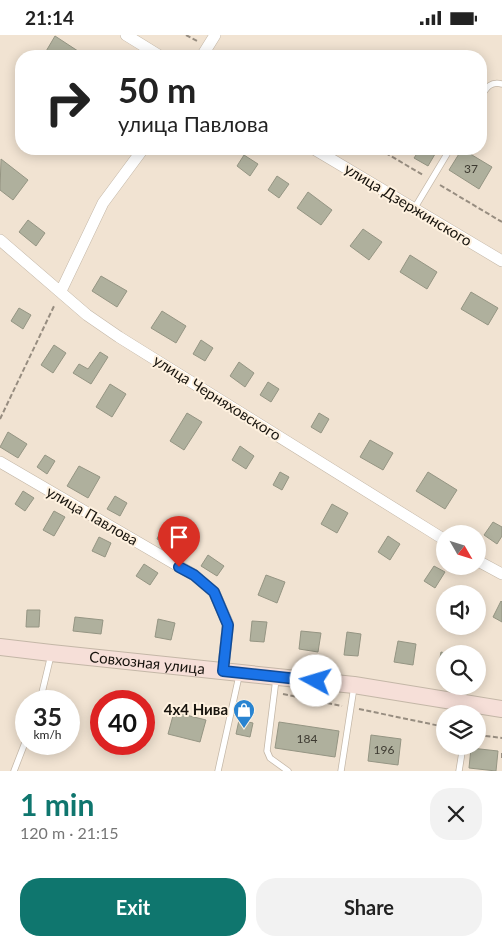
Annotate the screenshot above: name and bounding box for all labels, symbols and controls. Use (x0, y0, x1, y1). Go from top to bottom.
text: 21:14 (25, 6, 74, 29)
text: 50 m (118, 68, 196, 110)
icon: right (35, 70, 100, 135)
text: улица Павлова (118, 110, 269, 137)
street label: улица Дзержинского (341, 159, 476, 249)
house number: 37 (464, 161, 478, 176)
street label: улица Черняховского (150, 351, 285, 444)
street label: улица Павлова (44, 482, 141, 549)
pin (158, 516, 200, 567)
icon: arrive (165, 523, 193, 551)
north arrow (436, 525, 486, 575)
map controls (436, 525, 486, 755)
button: sound (436, 585, 486, 635)
button: search (436, 645, 486, 695)
street label: Совхозная улица (89, 647, 206, 677)
position arrow (289, 654, 341, 706)
speed limit sign: 40 (90, 690, 155, 755)
shop icon: 4x4 Нива (232, 698, 256, 729)
place label: 4x4 Нива (164, 700, 228, 718)
text: 35 (33, 701, 62, 731)
button: layers (436, 705, 486, 755)
text: km/h (33, 727, 62, 742)
house number: 184 (297, 731, 317, 746)
house number: 196 (374, 742, 394, 757)
text: 1 min (20, 786, 94, 822)
button: close (430, 788, 482, 840)
text: 120 m · 21:15 (20, 823, 119, 842)
button: Exit (20, 878, 246, 936)
button: Share (256, 878, 482, 936)

